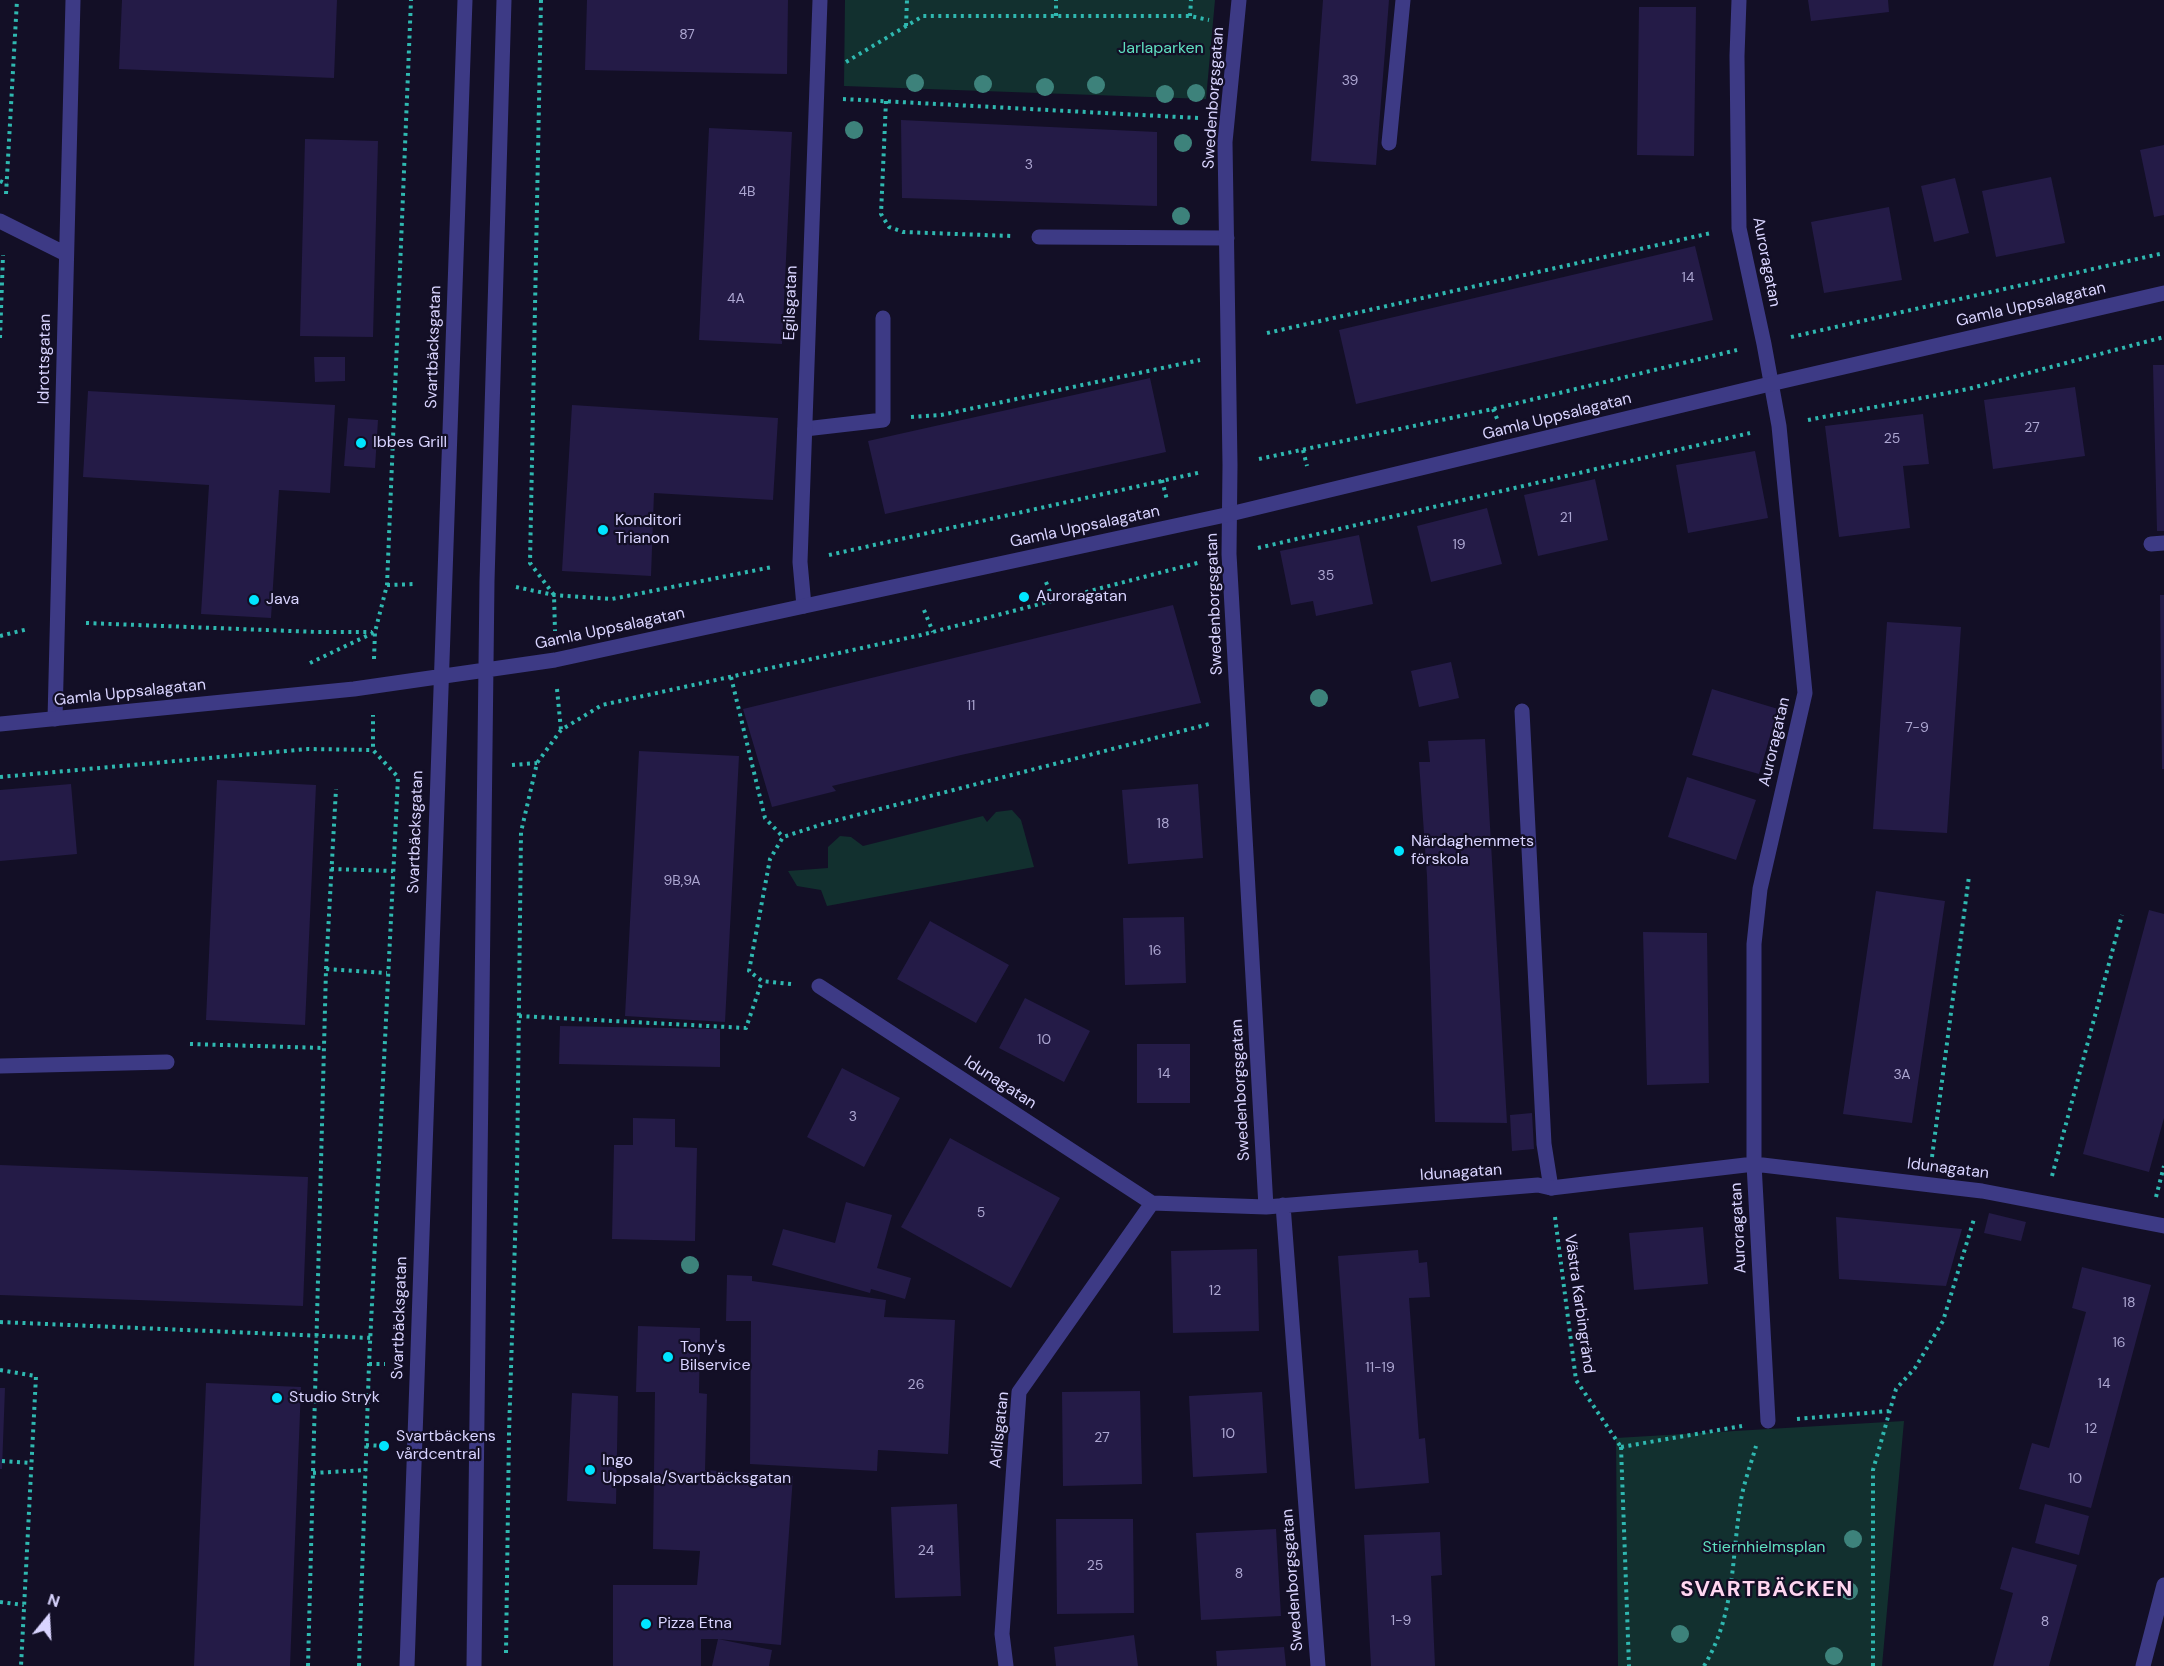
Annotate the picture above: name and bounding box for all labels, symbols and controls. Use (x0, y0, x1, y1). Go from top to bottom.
street label: Swedenborgsgatan (1199, 26, 1229, 170)
house number: 87 (679, 27, 695, 43)
park label: Jarlaparken (1118, 39, 1204, 59)
house number: 39 (1342, 73, 1358, 89)
house number: 3 (1025, 157, 1033, 173)
house number: 4B (739, 184, 755, 200)
street label: Auroragatan (1748, 216, 1784, 308)
street label: Egilsgatan (780, 265, 802, 341)
house number: 14 (1682, 270, 1694, 286)
street label: Gamla Uppsalagatan (1954, 278, 2108, 332)
street label: Svartbäcksgatan (422, 285, 446, 409)
house number: 4A (727, 291, 745, 307)
street label: Idrottsgatan (35, 313, 55, 405)
street label: Gamla Uppsalagatan (1481, 389, 1633, 445)
house number: 27 (2024, 420, 2040, 436)
house number: 25 (1884, 431, 1900, 447)
place label: Ibbes Grill (373, 433, 447, 453)
marker: Ibbes Grill (354, 436, 368, 450)
street label: Gamla Uppsalagatan (1008, 502, 1162, 552)
house number: 21 (1560, 510, 1572, 526)
place label: Konditori Trianon (615, 511, 682, 549)
marker: Konditori Trianon (596, 523, 610, 537)
street label: Swedenborgsgatan (1203, 533, 1227, 675)
house number: 19 (1452, 537, 1466, 553)
house number: 35 (1318, 568, 1334, 584)
place label: Auroragatan (1036, 587, 1127, 607)
place label: Java (266, 590, 299, 610)
marker: Auroragatan (1017, 590, 1031, 604)
marker: Java (247, 593, 261, 607)
street label: Gamla Uppsalagatan (533, 604, 687, 654)
street label: Gamla Uppsalagatan (53, 675, 207, 711)
street label: Auroragatan (1755, 696, 1795, 788)
house number: 11 (967, 698, 975, 714)
house number: 7-9 (1905, 720, 1929, 736)
street label: Svartbäcksgatan (404, 770, 428, 894)
house number: 18 (1157, 816, 1169, 832)
place label: Närdaghemmets förskola (1411, 832, 1534, 870)
marker: Närdaghemmets förskola (1392, 844, 1406, 858)
house number: 9B,9A (663, 873, 701, 889)
house number: 16 (1148, 943, 1162, 959)
street label: Swedenborgsgatan (1228, 1018, 1254, 1162)
house number: 10 (1037, 1032, 1051, 1048)
street label: Idunagatan (960, 1053, 1040, 1113)
house number: 14 (1158, 1066, 1170, 1082)
house number: 3A (1893, 1067, 1911, 1083)
house number: 3 (849, 1109, 857, 1125)
street label: Idunagatan (1906, 1154, 1990, 1184)
street label: Idunagatan (1419, 1161, 1503, 1185)
street label: Auroragatan (1727, 1182, 1751, 1274)
house number: 5 (977, 1205, 985, 1221)
street label: Västra Karbingränd (1560, 1233, 1598, 1375)
street label: Svartbäcksgatan (388, 1256, 412, 1380)
house number: 12 (1209, 1283, 1221, 1299)
house number: 18 (2123, 1295, 2135, 1311)
house number: 16 (2112, 1335, 2126, 1351)
place label: Tony's Bilservice (680, 1338, 751, 1376)
marker: Tony's Bilservice (661, 1350, 675, 1364)
house number: 11-19 (1365, 1360, 1395, 1376)
house number: 14 (2098, 1376, 2110, 1392)
house number: 26 (908, 1377, 924, 1393)
place label: Studio Stryk (289, 1388, 380, 1408)
marker: Studio Stryk (270, 1391, 284, 1405)
street label: Adilsgatan (986, 1391, 1014, 1469)
house number: 12 (2085, 1421, 2097, 1437)
house number: 10 (1221, 1426, 1235, 1442)
place label: Svartbäckens vårdcentral (396, 1427, 496, 1465)
house number: 27 (1094, 1430, 1110, 1446)
marker: Svartbäckens vårdcentral (377, 1439, 391, 1453)
place label: Ingo Uppsala/Svartbäcksgatan (602, 1451, 791, 1489)
marker: Ingo Uppsala/Svartbäcksgatan (583, 1463, 597, 1477)
house number: 10 (2068, 1471, 2082, 1487)
street label: Swedenborgsgatan (1278, 1508, 1308, 1652)
park label: Stiernhielmsplan (1702, 1538, 1826, 1558)
house number: 24 (918, 1543, 934, 1559)
house number: 25 (1087, 1558, 1103, 1574)
house number: 8 (1235, 1566, 1243, 1582)
district label: SVARTBÄCKEN (1680, 1577, 1854, 1603)
north arrow (18, 1588, 78, 1648)
text: N (45, 1589, 63, 1612)
house number: 1-9 (1391, 1613, 1411, 1629)
place label: Pizza Etna (658, 1614, 732, 1634)
house number: 8 (2041, 1614, 2049, 1630)
marker: Pizza Etna (639, 1617, 653, 1631)

